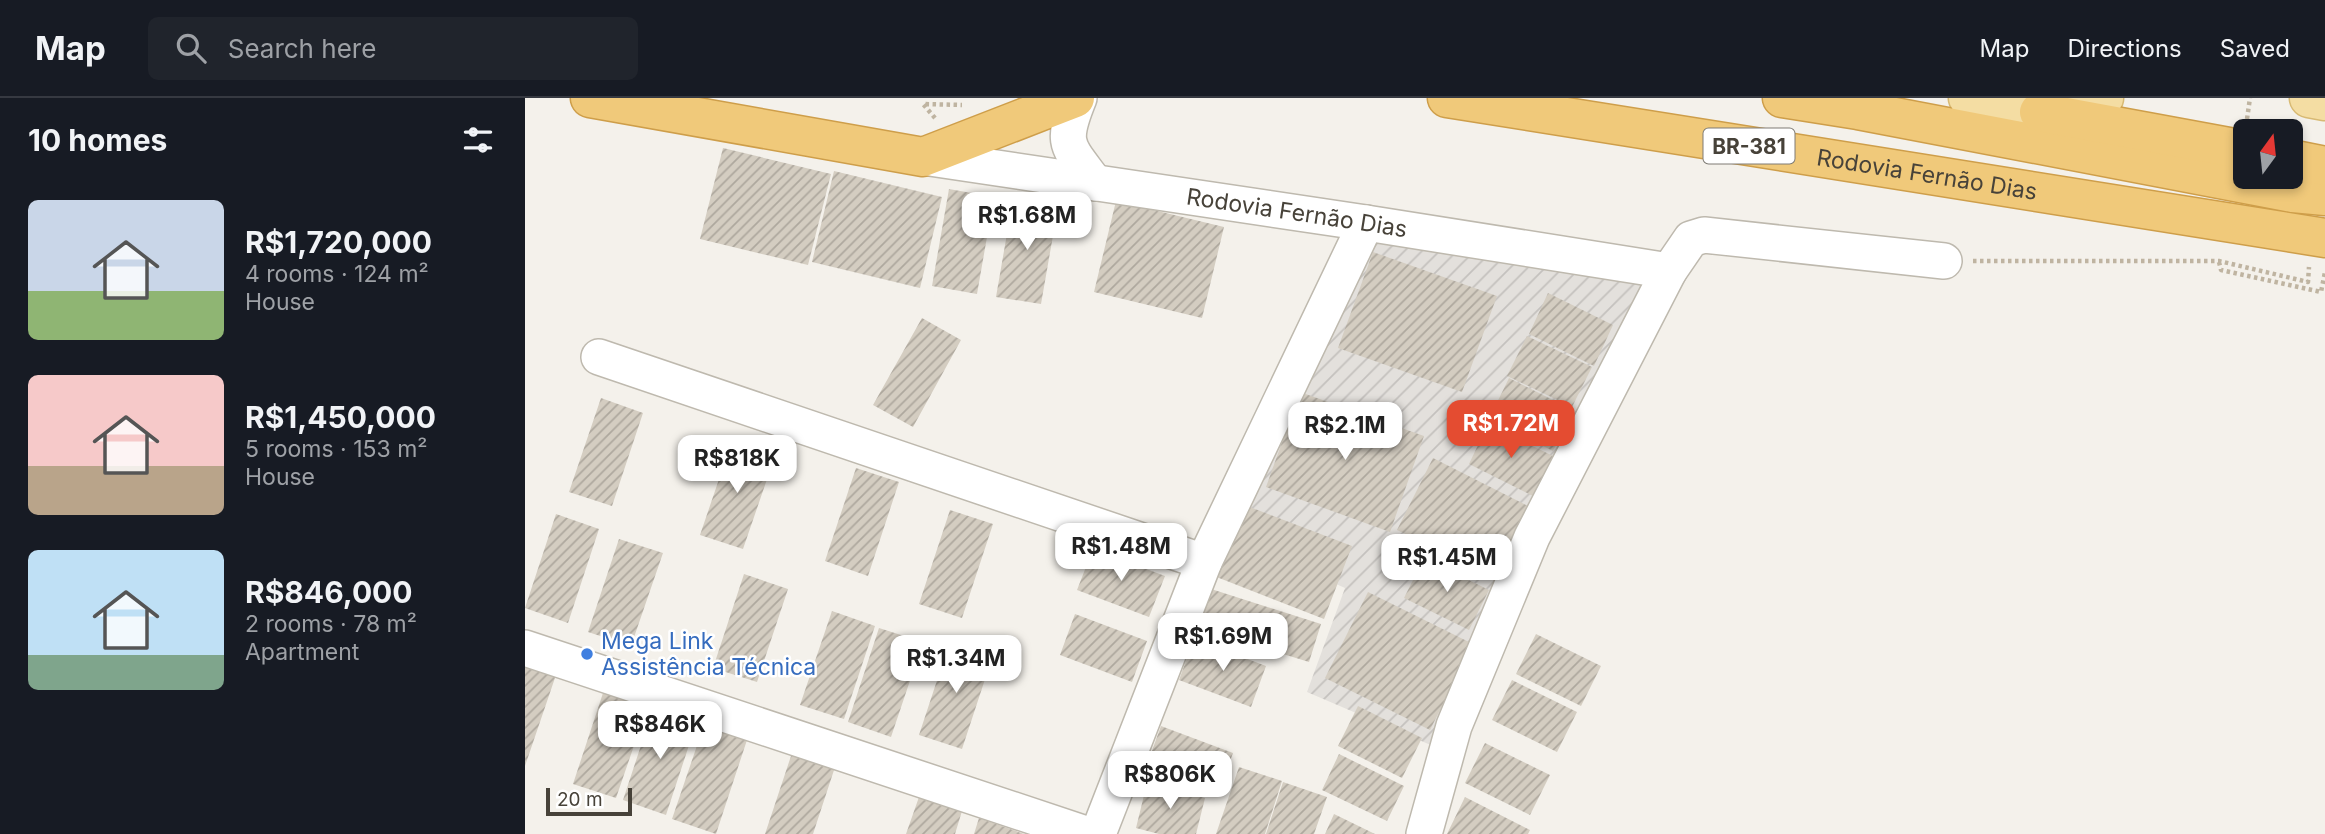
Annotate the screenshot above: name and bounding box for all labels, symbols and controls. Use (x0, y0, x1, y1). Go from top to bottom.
search box (148, 17, 638, 80)
text: Map (35, 28, 106, 68)
icon: search (172, 29, 210, 67)
text: Search here (228, 33, 376, 64)
text: Map (1980, 34, 2029, 63)
text: Directions (2067, 34, 2182, 63)
text: Saved (2220, 34, 2290, 63)
north arrow (2233, 119, 2303, 189)
map controls (2233, 119, 2303, 189)
icon: filters (459, 121, 497, 159)
text: 10 homes (28, 122, 167, 158)
road number: BR-381 (1703, 128, 1795, 164)
street label: Rodovia Fernão Dias (1815, 143, 2039, 206)
street label: Rodovia Fernão Dias (1185, 182, 1409, 243)
pin: R$1.68M (962, 192, 1092, 252)
text: R$1.68M (978, 201, 1076, 229)
text: R$1,720,000 (245, 224, 432, 260)
icon: home (84, 228, 168, 312)
text: 4 rooms · 124 m² (245, 260, 429, 288)
text: House (245, 288, 315, 316)
text: R$1,450,000 (245, 399, 436, 435)
pin: R$1.72M (1446, 400, 1576, 460)
pin: R$2.1M (1288, 402, 1402, 462)
icon: home (84, 403, 168, 487)
text: R$1.72M (1463, 409, 1559, 437)
text: R$2.1M (1304, 411, 1386, 439)
text: 5 rooms · 153 m² (245, 435, 427, 463)
pin: R$818K (680, 436, 794, 495)
text: R$818K (694, 444, 780, 472)
text: House (245, 463, 315, 491)
pin: R$1.48M (1056, 524, 1186, 583)
text: R$1.48M (1071, 532, 1171, 560)
pin: R$1.45M (1382, 534, 1512, 594)
text: R$1.45M (1397, 543, 1497, 571)
text: R$846,000 (245, 574, 413, 610)
icon: home (84, 578, 168, 662)
text: 2 rooms · 78 m² (245, 610, 417, 638)
pin: R$1.69M (1158, 614, 1288, 673)
text: R$1.69M (1174, 622, 1272, 650)
place label: Mega Link Assistência Técnica (601, 627, 816, 681)
pin: R$1.34M (891, 636, 1021, 695)
text: Apartment (245, 638, 359, 666)
text: R$1.34M (906, 644, 1006, 672)
marker: Mega Link Assistência Técnica (579, 646, 595, 662)
pin: R$846K (603, 702, 717, 761)
text: R$846K (614, 710, 706, 738)
pin: R$806K (1113, 752, 1227, 811)
text: R$806K (1124, 760, 1216, 788)
scale bar (546, 785, 632, 817)
text: 20 m (557, 788, 603, 811)

